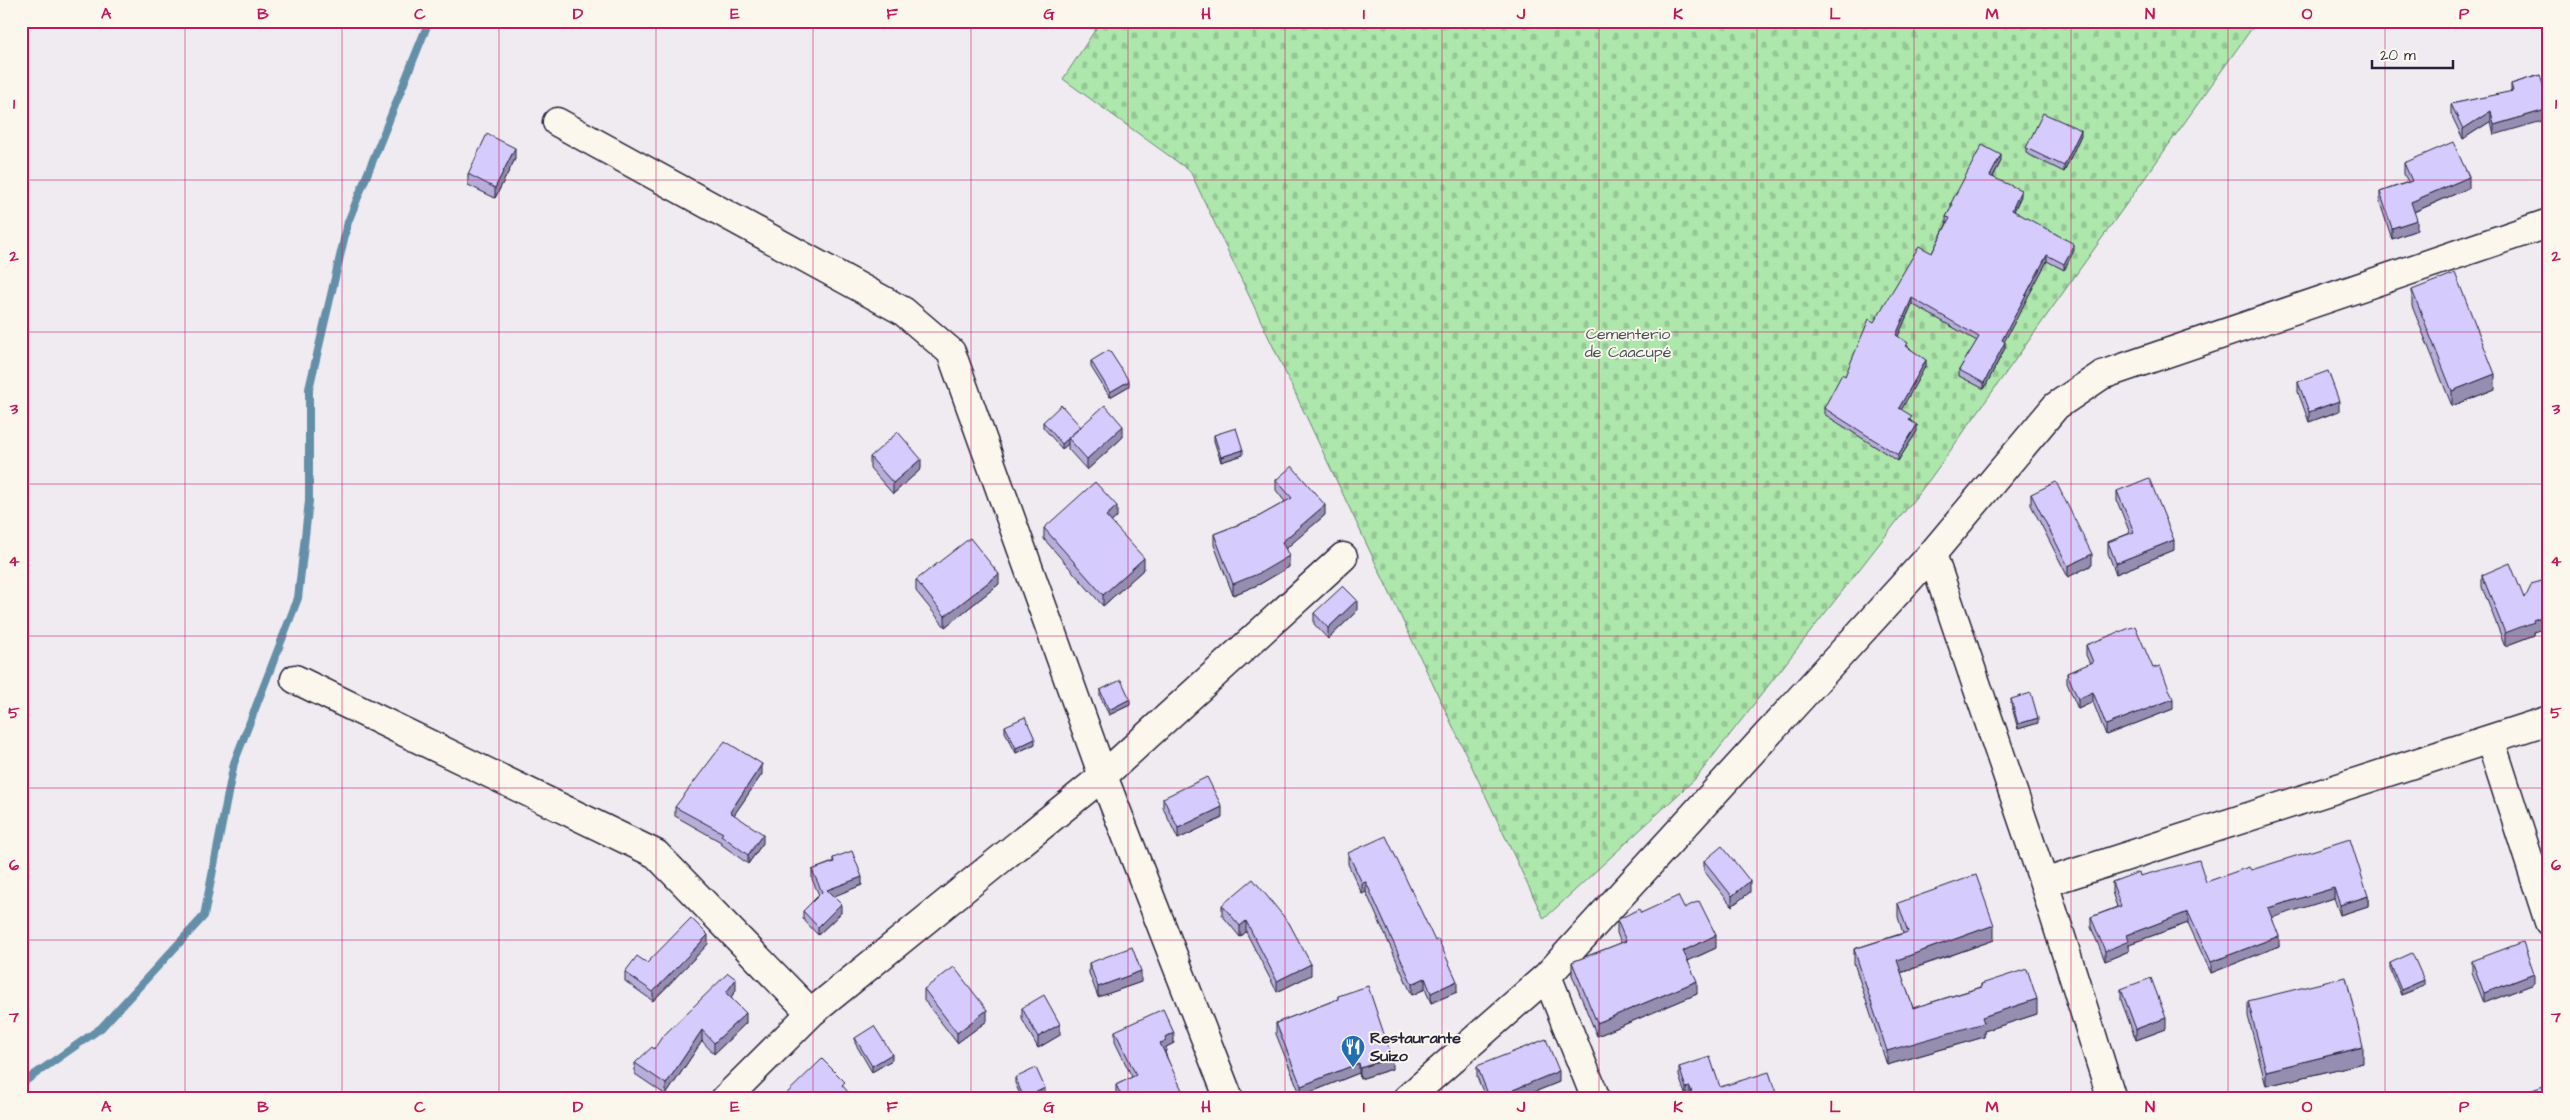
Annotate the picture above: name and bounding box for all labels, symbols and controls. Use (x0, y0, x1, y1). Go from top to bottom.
text: A (101, 3, 112, 25)
text: B (257, 3, 269, 25)
text: C (414, 3, 426, 25)
text: D (573, 3, 584, 25)
text: E (730, 3, 740, 25)
text: F (886, 3, 898, 25)
text: G (1043, 3, 1055, 25)
text: H (1201, 3, 1211, 25)
text: I (1363, 3, 1365, 25)
text: J (1516, 3, 1526, 25)
text: K (1673, 3, 1683, 25)
text: L (1829, 3, 1841, 25)
text: M (1985, 3, 1999, 25)
text: N (2145, 3, 2155, 25)
text: O (2302, 3, 2313, 25)
text: P (2459, 3, 2470, 25)
scale bar (2372, 38, 2454, 70)
text: 20 m (2380, 45, 2416, 66)
text: 1 (13, 93, 16, 115)
text: 1 (2555, 93, 2558, 115)
text: 2 (8, 245, 19, 267)
text: 2 (2550, 245, 2561, 267)
park label: Cementerio de Caacupé (1585, 323, 1672, 363)
text: 3 (9, 398, 19, 420)
text: 3 (2551, 398, 2561, 420)
text: 4 (9, 550, 20, 572)
text: 4 (2551, 550, 2562, 572)
text: 5 (8, 702, 20, 724)
text: 5 (2550, 702, 2562, 724)
text: 6 (9, 854, 19, 876)
text: 6 (2551, 854, 2561, 876)
text: 7 (8, 1006, 19, 1028)
text: 7 (2550, 1006, 2561, 1028)
place label: Restaurante Suizo (1369, 1027, 1461, 1067)
restaurant icon: Restaurante Suizo (1340, 1034, 1366, 1068)
text: A (101, 1096, 112, 1118)
text: B (257, 1096, 269, 1118)
text: C (414, 1096, 426, 1118)
text: D (573, 1096, 584, 1118)
text: E (730, 1096, 740, 1118)
text: F (886, 1096, 898, 1118)
text: G (1043, 1096, 1055, 1118)
text: H (1201, 1096, 1211, 1118)
text: I (1363, 1096, 1365, 1118)
text: J (1516, 1096, 1526, 1118)
text: K (1673, 1096, 1683, 1118)
text: L (1829, 1096, 1841, 1118)
text: M (1985, 1096, 1999, 1118)
text: N (2145, 1096, 2155, 1118)
text: O (2302, 1096, 2313, 1118)
text: P (2459, 1096, 2470, 1118)

